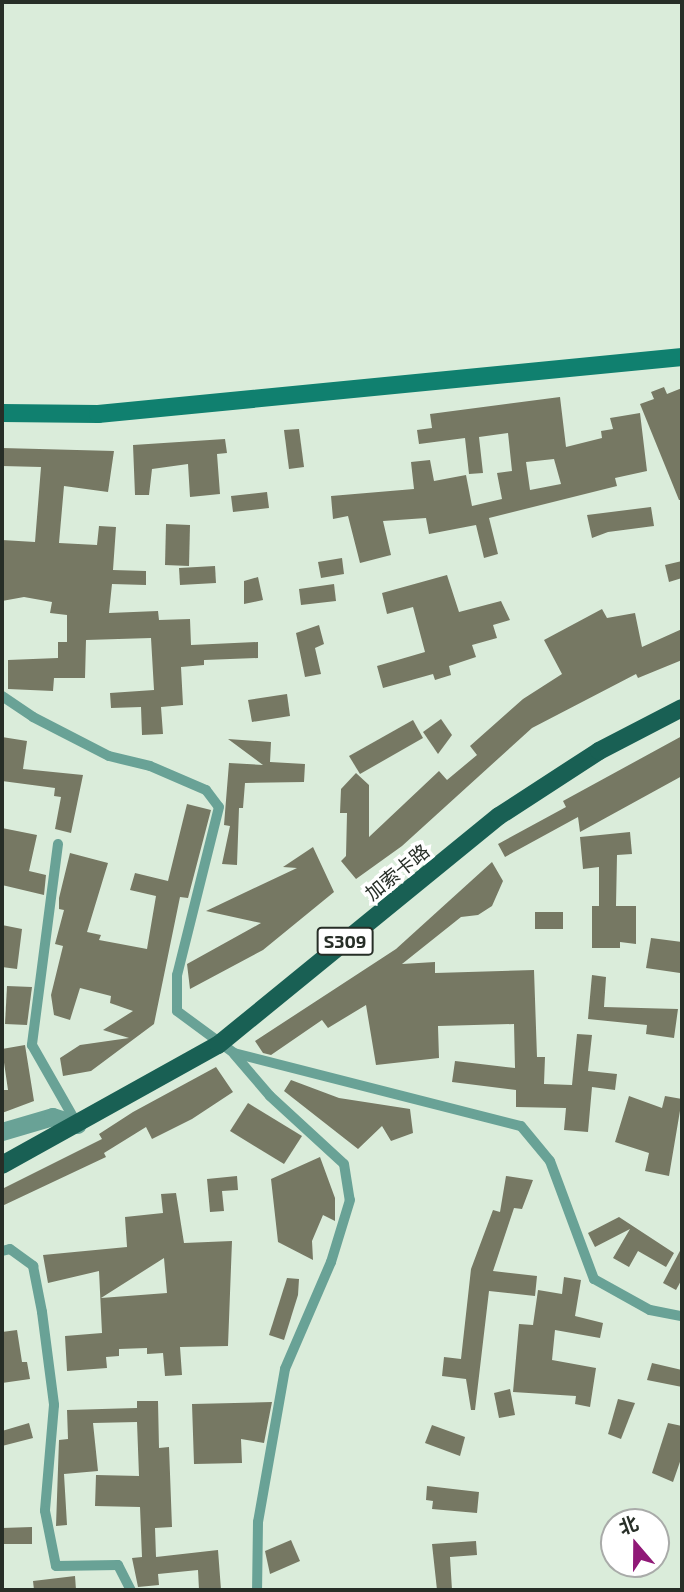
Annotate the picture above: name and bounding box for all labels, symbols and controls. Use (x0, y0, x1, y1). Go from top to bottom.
street label: 加索卡路 (360, 839, 434, 905)
road number: S309 (315, 926, 375, 956)
north arrow (600, 1508, 670, 1578)
text: 北 (615, 1511, 641, 1539)

